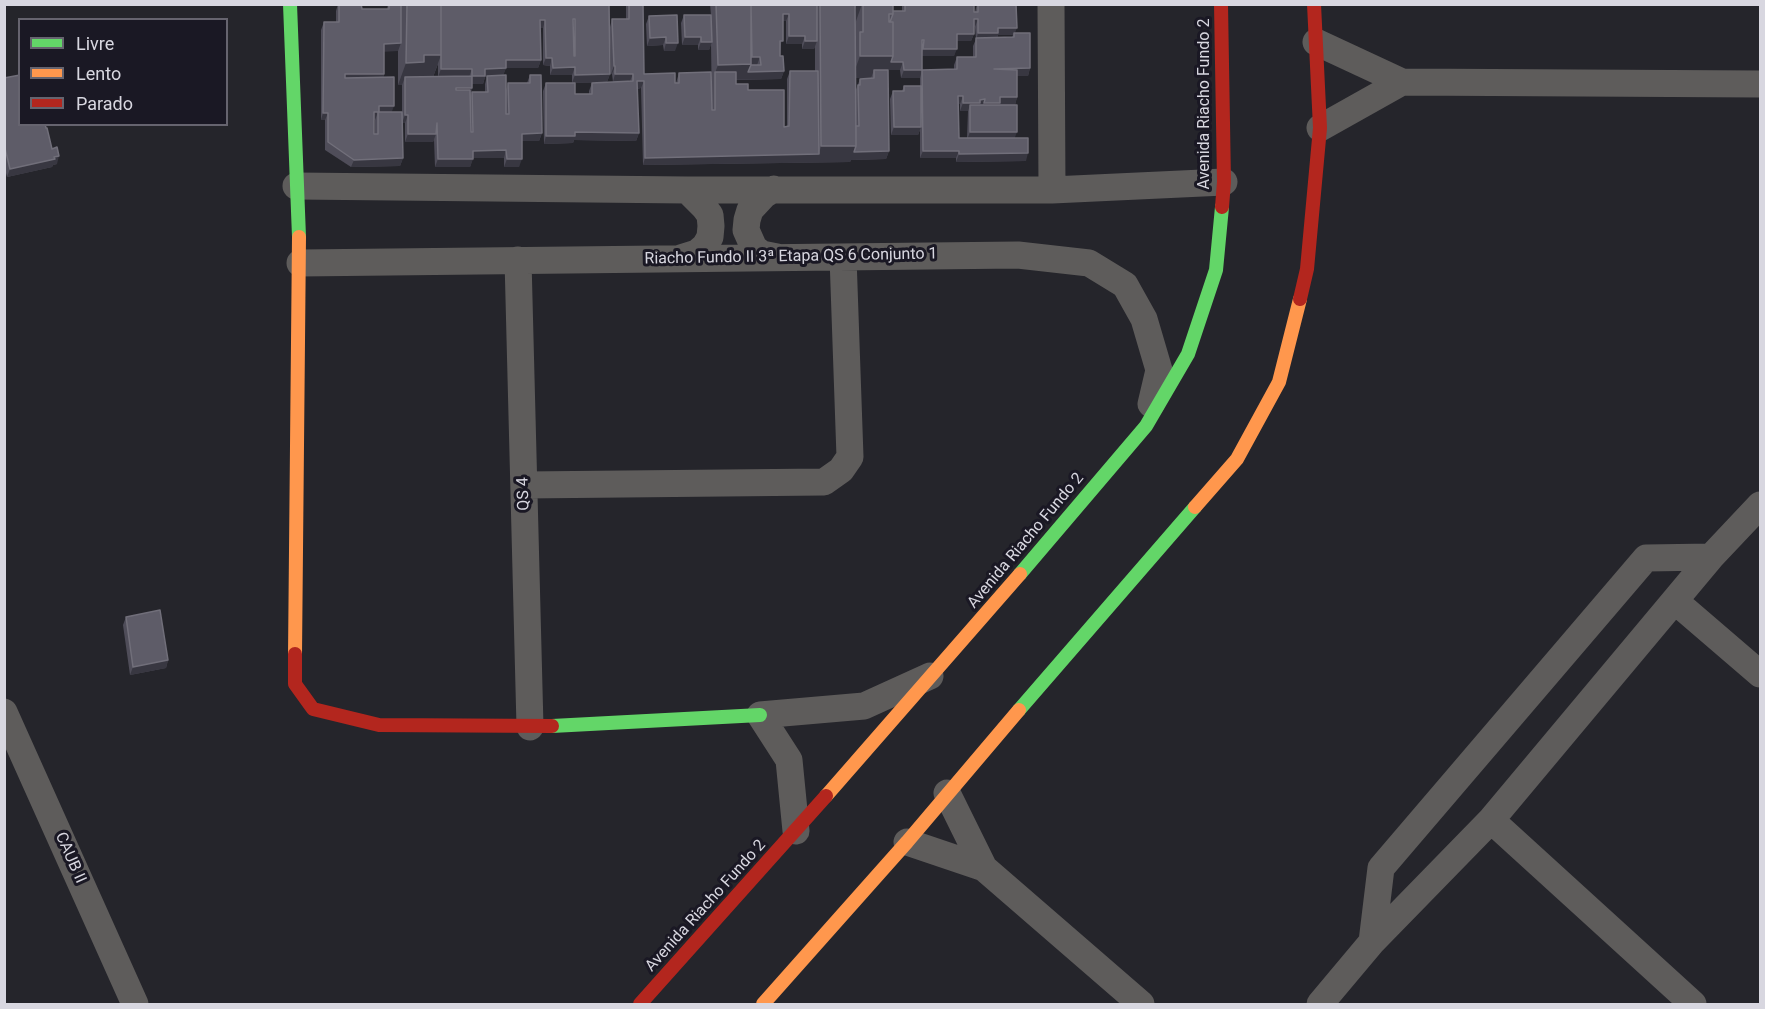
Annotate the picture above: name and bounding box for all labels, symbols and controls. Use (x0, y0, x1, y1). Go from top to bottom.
legend (18, 18, 228, 126)
street label: Avenida Riacho Fundo 2 (1195, 19, 1215, 189)
text: Livre (76, 33, 114, 54)
text: Lento (76, 63, 121, 84)
text: Parado (76, 93, 133, 114)
street label: Riacho Fundo II 3ª Etapa QS 6 Conjunto 1 (644, 245, 938, 269)
street label: Avenida Riacho Fundo 2 (964, 469, 1088, 613)
street label: QS 4 (514, 477, 534, 511)
street label: CAUB II (50, 830, 90, 886)
street label: Avenida Riacho Fundo 2 (642, 836, 770, 976)

